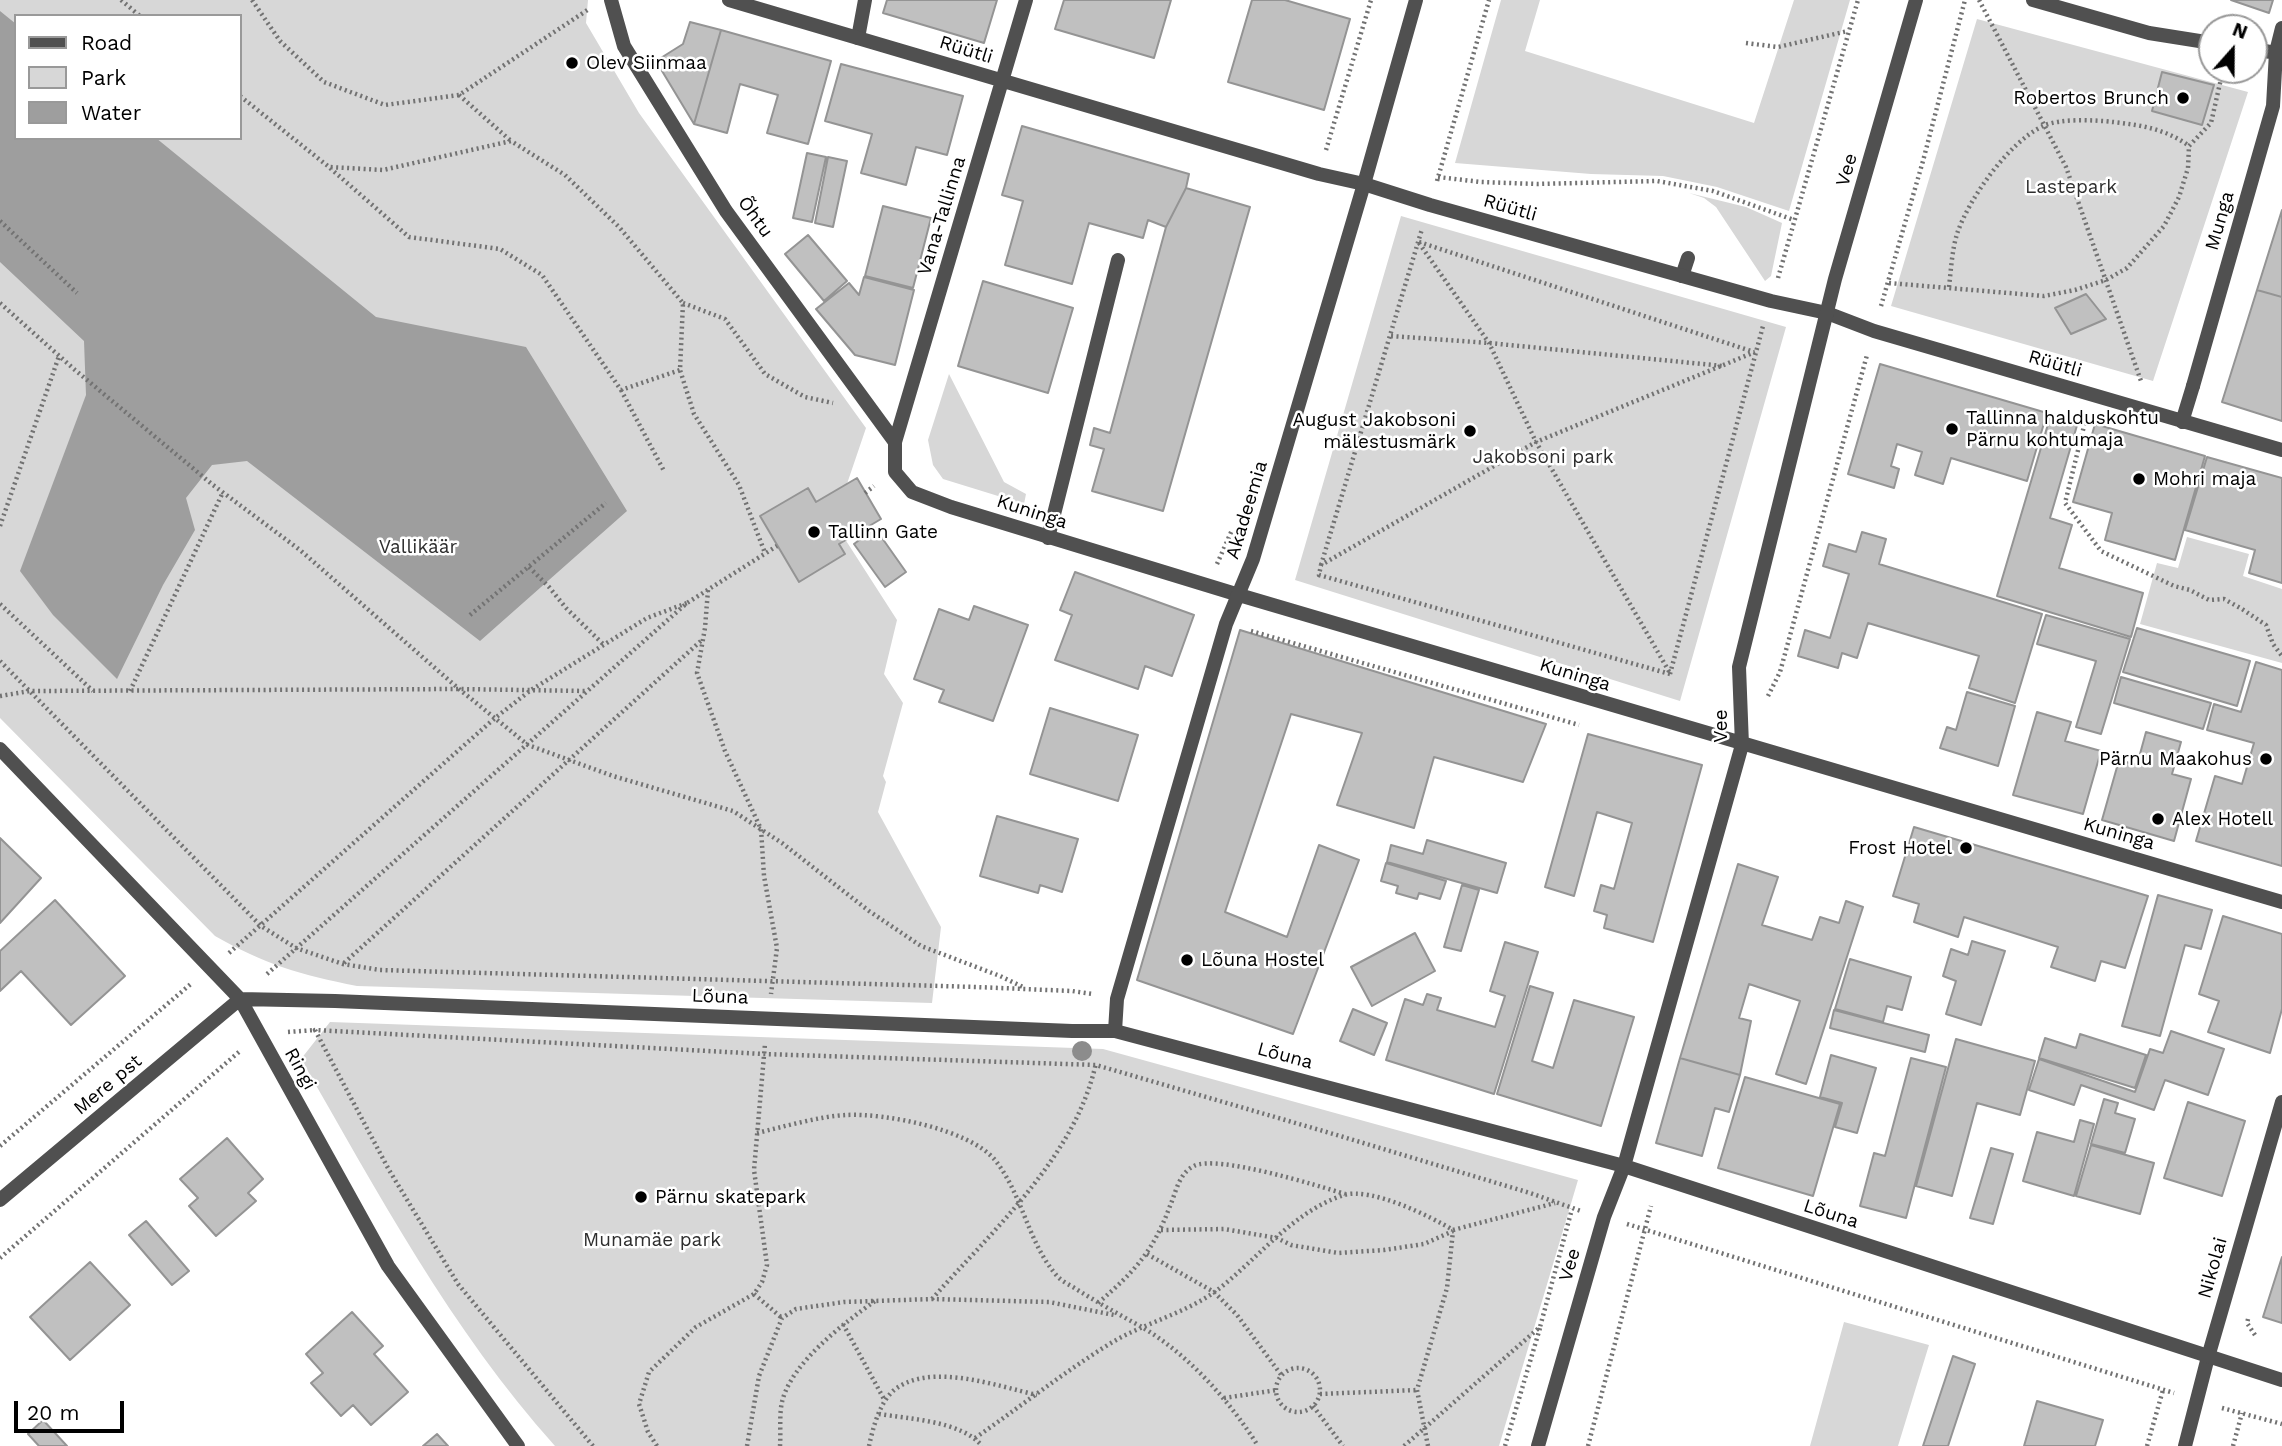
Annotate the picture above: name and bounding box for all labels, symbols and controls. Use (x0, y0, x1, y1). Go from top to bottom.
legend (14, 14, 242, 140)
north arrow (2198, 14, 2268, 84)
text: N (2229, 18, 2251, 44)
text: Road (81, 30, 132, 55)
street label: Rüütli (937, 31, 995, 69)
place label: Olev Siinmaa (586, 52, 707, 74)
marker: Olev Siinmaa (564, 55, 580, 71)
text: Park (81, 65, 126, 90)
place label: Robertos Brunch (2013, 87, 2169, 109)
marker: Robertos Brunch (2175, 90, 2191, 106)
text: Water (81, 100, 141, 125)
street label: Vee (1831, 151, 1863, 189)
street label: Vana-Tallinna (913, 154, 971, 278)
park label: Lastepark (2025, 176, 2117, 198)
street label: Munga (2201, 189, 2239, 253)
street label: Rüütli (1481, 190, 1539, 226)
street label: Õhtu (732, 192, 778, 242)
street label: Rüütli (2026, 346, 2084, 382)
place label: Tallinna halduskohtu Pärnu kohtumaja (1966, 407, 2159, 451)
place label: August Jakobsoni mälestusmärk (1292, 409, 1456, 453)
marker: Tallinna halduskohtu Pärnu kohtumaja (1944, 421, 1960, 437)
marker: August Jakobsoni mälestusmärk (1462, 423, 1478, 439)
park label: Jakobsoni park (1473, 446, 1613, 468)
street label: Akadeemia (1221, 458, 1273, 562)
place label: Mohri maja (2153, 468, 2256, 490)
marker: Mohri maja (2131, 471, 2147, 487)
street label: Kuninga (994, 490, 1070, 534)
place label: Tallinn Gate (828, 521, 938, 543)
marker: Tallinn Gate (806, 524, 822, 540)
park label: Vallikäär (379, 536, 457, 558)
street label: Kuninga (1537, 653, 1613, 697)
street label: Vee (1710, 709, 1732, 743)
place label: Pärnu Maakohus (2099, 748, 2252, 770)
marker: Pärnu Maakohus (2258, 751, 2274, 767)
place label: Alex Hotell (2172, 808, 2273, 830)
marker: Alex Hotell (2150, 811, 2166, 827)
street label: Kuninga (2081, 813, 2157, 855)
place label: Frost Hotel (1848, 837, 1952, 859)
marker: Frost Hotel (1958, 840, 1974, 856)
place label: Lõuna Hostel (1201, 949, 1324, 971)
marker: Lõuna Hostel (1179, 952, 1195, 968)
street label: Lõuna (691, 985, 749, 1009)
street label: Lõuna (1255, 1038, 1315, 1074)
street label: Ringi (279, 1044, 321, 1094)
street label: Mere pst (69, 1050, 147, 1120)
place label: Pärnu skatepark (655, 1186, 806, 1208)
marker: Pärnu skatepark (633, 1189, 649, 1205)
street label: Lõuna (1801, 1194, 1861, 1234)
park label: Munamäe park (583, 1229, 721, 1251)
street label: Nikolai (2193, 1235, 2233, 1301)
street label: Vee (1554, 1246, 1586, 1284)
scale bar (18, 1386, 128, 1430)
text: 20 m (27, 1400, 79, 1425)

